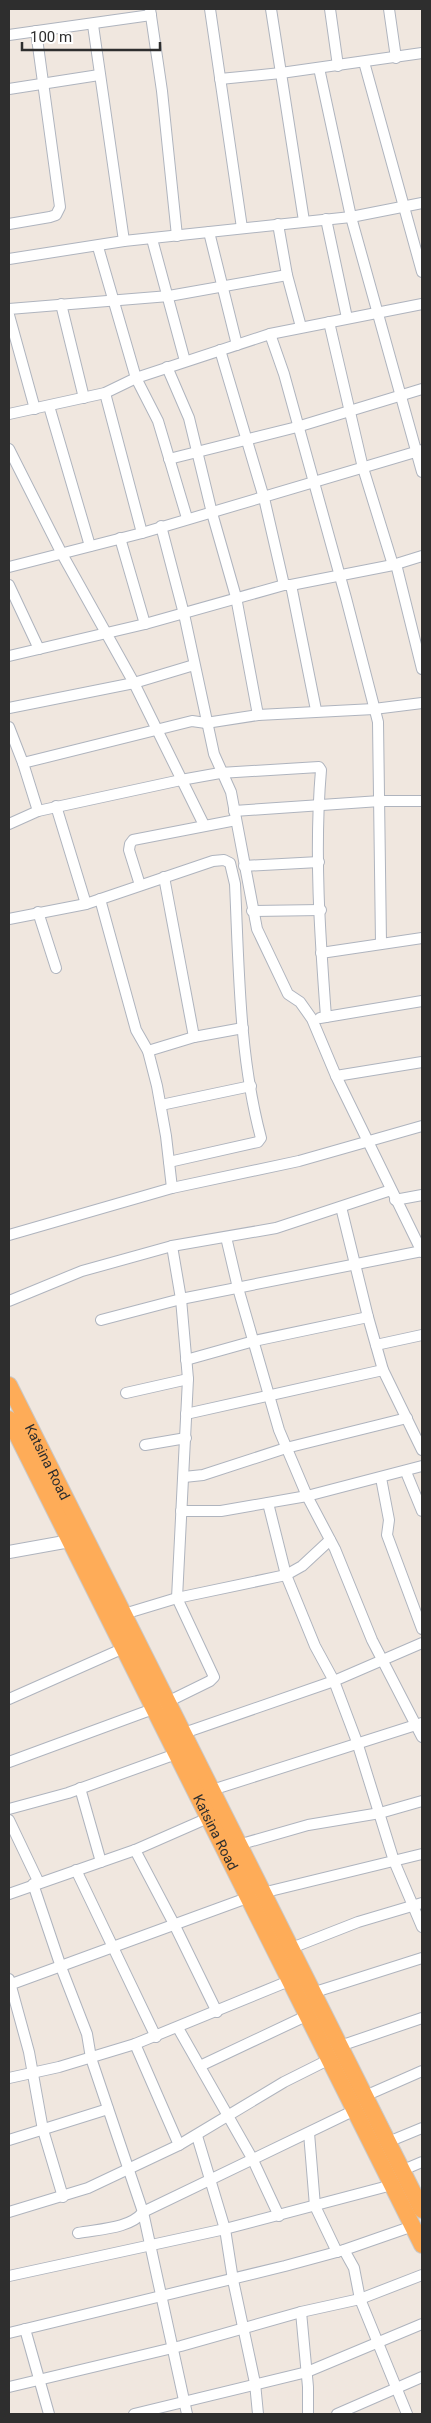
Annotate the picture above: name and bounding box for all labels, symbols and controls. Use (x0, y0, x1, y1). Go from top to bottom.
scale bar (22, 20, 160, 52)
text: 100 m (30, 28, 72, 46)
street label: Katsina Road (22, 1421, 73, 1502)
street label: Katsina Road (190, 1792, 241, 1873)

